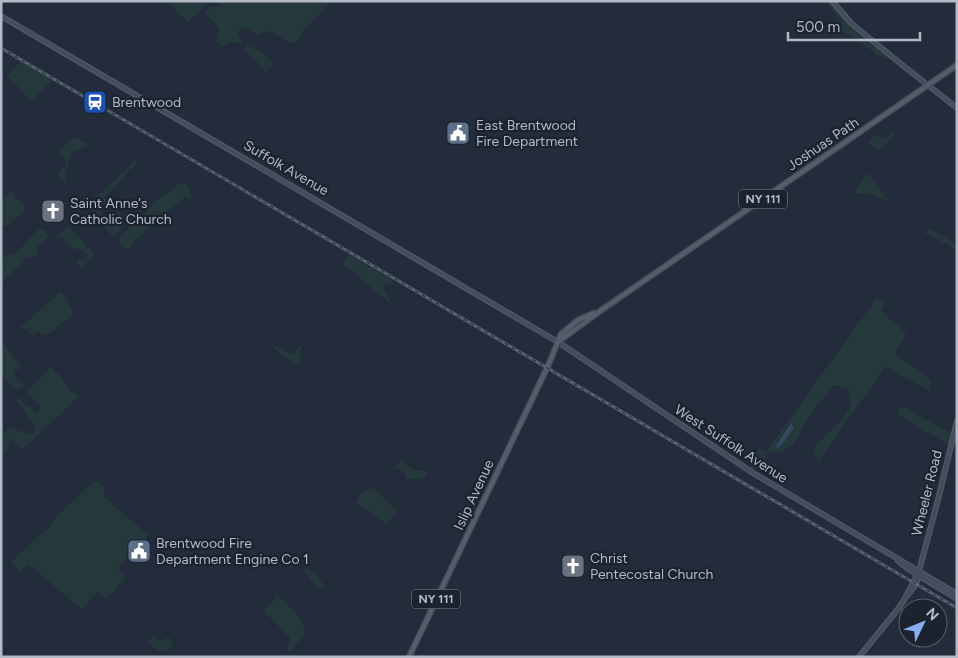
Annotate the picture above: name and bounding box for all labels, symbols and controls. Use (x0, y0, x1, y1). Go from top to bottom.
scale bar (788, 10, 920, 42)
text: 500 m (796, 18, 840, 36)
station icon: Brentwood (82, 89, 108, 115)
place label: Brentwood (112, 94, 181, 111)
street label: Joshuas Path (784, 114, 862, 174)
place label: East Brentwood Fire Department (476, 117, 578, 150)
public building icon: East Brentwood Fire Department (445, 120, 471, 146)
street label: Suffolk Avenue (240, 137, 332, 199)
road number: NY 111 (739, 190, 787, 208)
place label: Saint Anne's Catholic Church (70, 195, 172, 228)
church icon: Saint Anne's Catholic Church (40, 198, 66, 224)
street label: West Suffolk Avenue (671, 401, 791, 487)
street label: Wheeler Road (908, 448, 946, 538)
street label: Islip Avenue (450, 457, 498, 533)
place label: Brentwood Fire Department Engine Co 1 (156, 535, 309, 568)
public building icon: Brentwood Fire Department Engine Co 1 (126, 538, 152, 564)
place label: Christ Pentecostal Church (590, 550, 713, 583)
church icon: Christ Pentecostal Church (560, 553, 586, 579)
road number: NY 111 (412, 590, 460, 608)
north arrow (898, 598, 948, 648)
text: N (922, 605, 942, 624)

